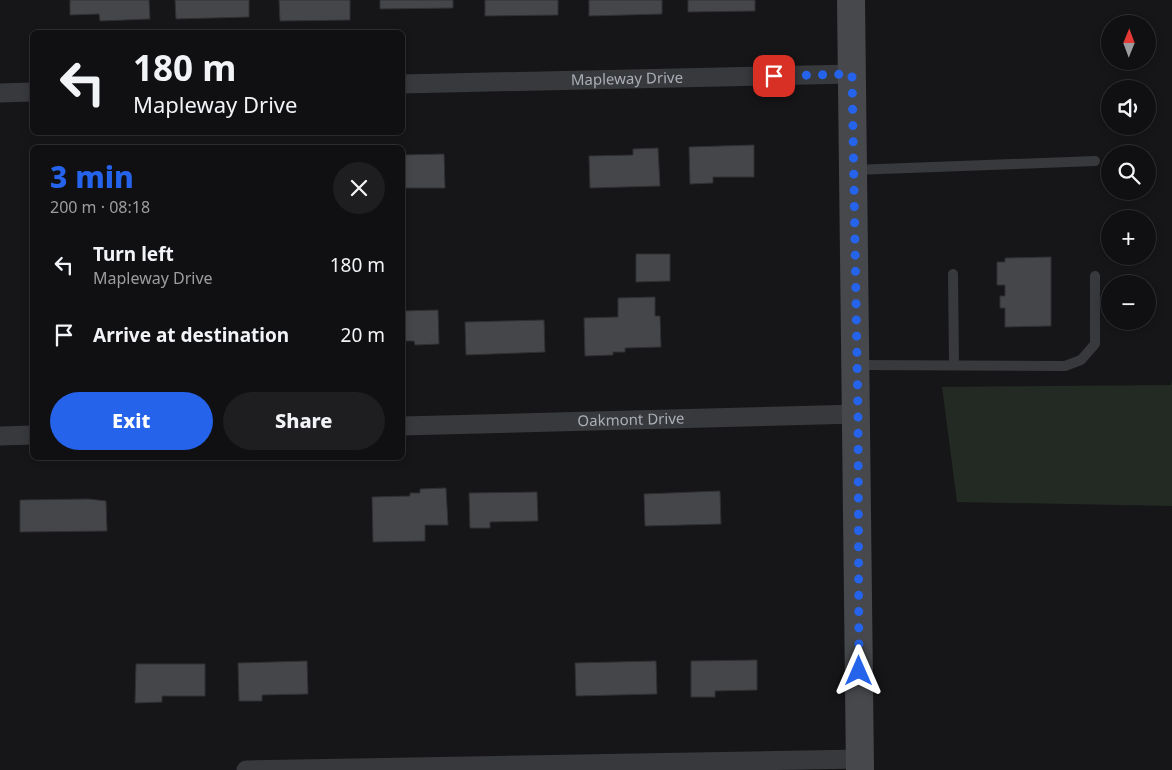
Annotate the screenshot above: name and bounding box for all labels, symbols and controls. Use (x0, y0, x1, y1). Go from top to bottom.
north arrow (1101, 15, 1156, 70)
map controls (1101, 15, 1156, 330)
text: 180 m (133, 44, 236, 91)
icon: left (50, 50, 115, 115)
pin (753, 55, 795, 97)
icon: arrive (760, 62, 788, 90)
street label: Mapleway Drive (571, 67, 683, 89)
button: sound (1101, 80, 1156, 135)
text: Mapleway Drive (133, 89, 297, 119)
button: search (1101, 145, 1156, 200)
text: 3 min (50, 156, 134, 197)
button: close (333, 162, 385, 214)
text: 200 m · 08:18 (50, 196, 150, 218)
button: + (1101, 210, 1156, 265)
text: Turn left (93, 241, 174, 267)
icon: left (50, 251, 78, 279)
text: 180 m (330, 252, 385, 278)
text: Mapleway Drive (93, 267, 213, 289)
button: − (1101, 275, 1156, 330)
icon: arrive (50, 321, 78, 349)
text: Arrive at destination (93, 322, 289, 348)
text: 20 m (341, 322, 385, 348)
button: Exit (50, 392, 213, 450)
button: Share (223, 392, 385, 450)
street label: Oakmont Drive (577, 408, 685, 430)
position arrow (832, 644, 884, 696)

